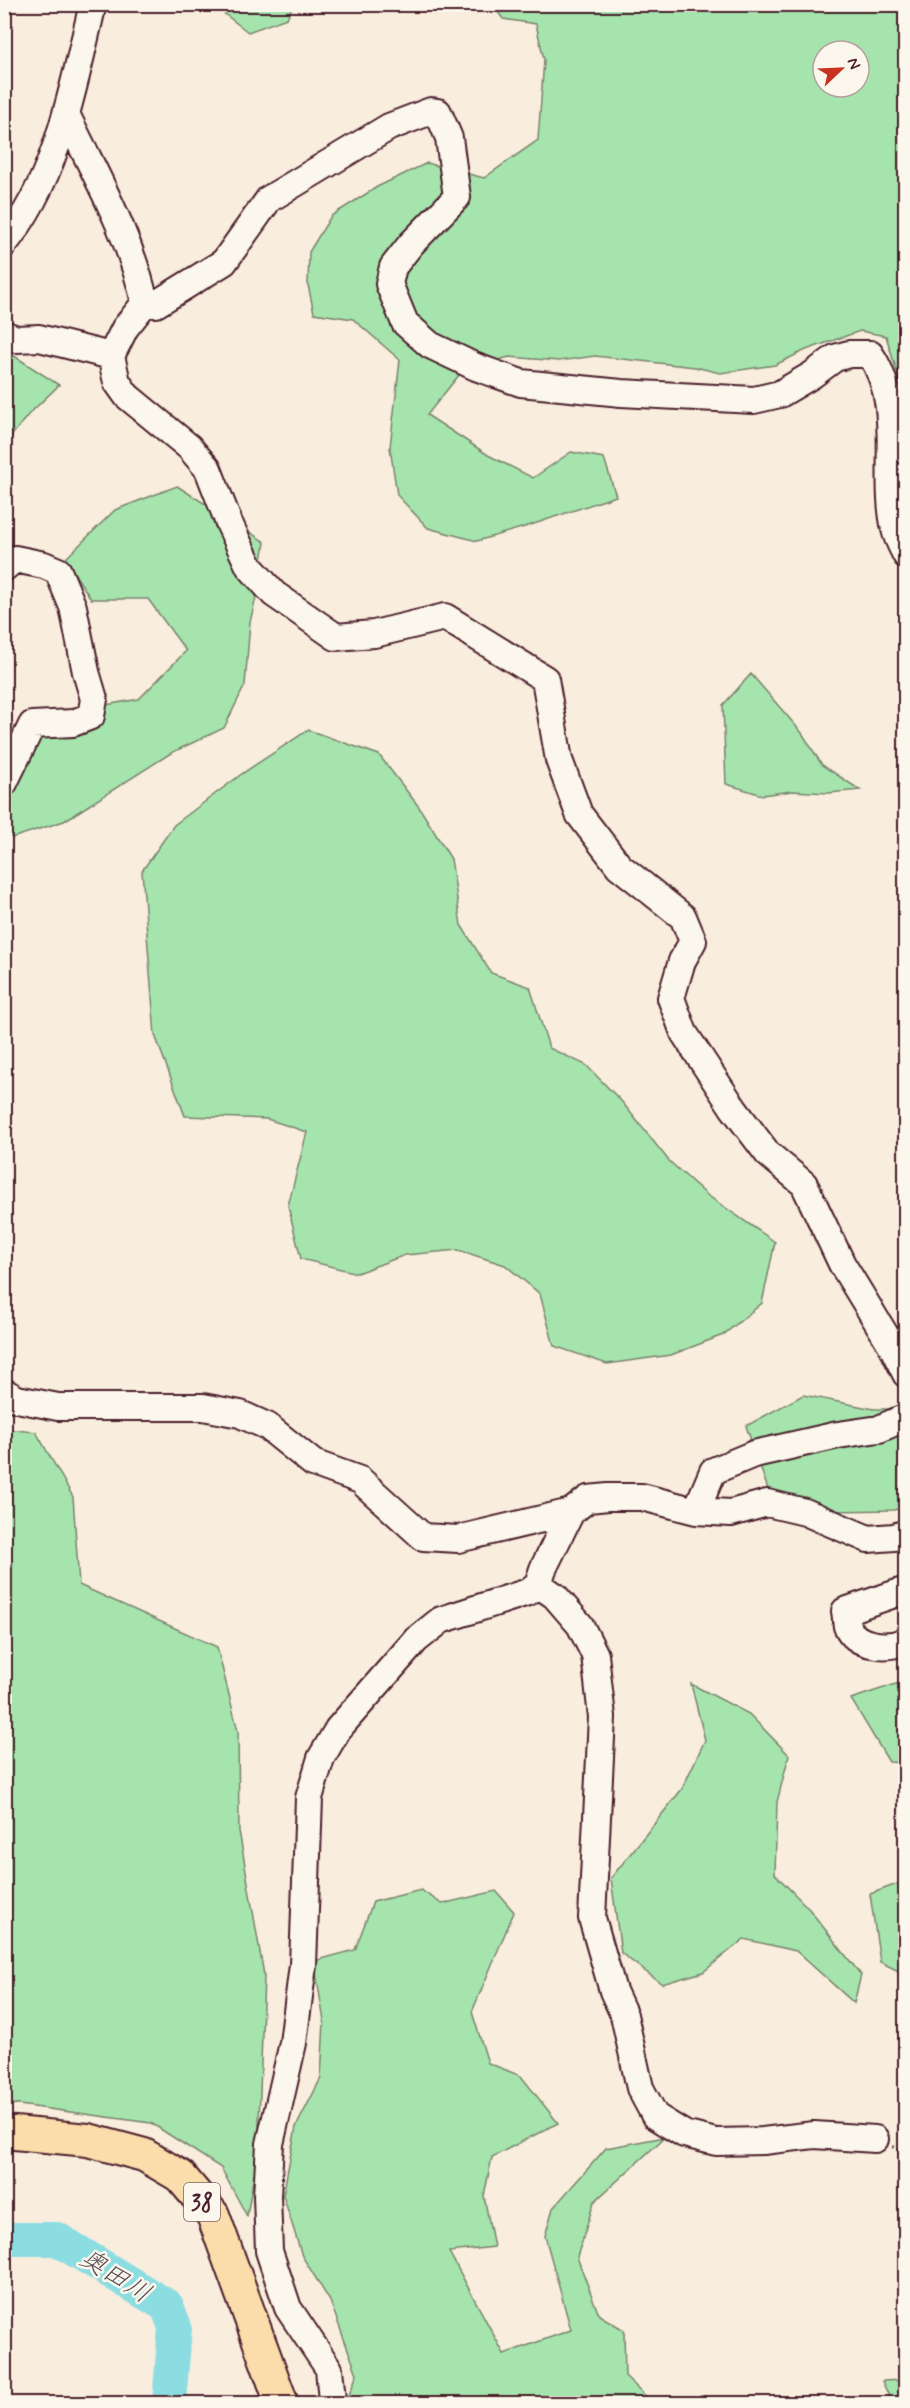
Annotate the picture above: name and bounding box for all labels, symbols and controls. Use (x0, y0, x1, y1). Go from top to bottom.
north arrow (811, 39, 871, 99)
text: N (842, 55, 865, 73)
road number: 38 (184, 2183, 220, 2221)
water label: 奥田川 (73, 2242, 157, 2312)

